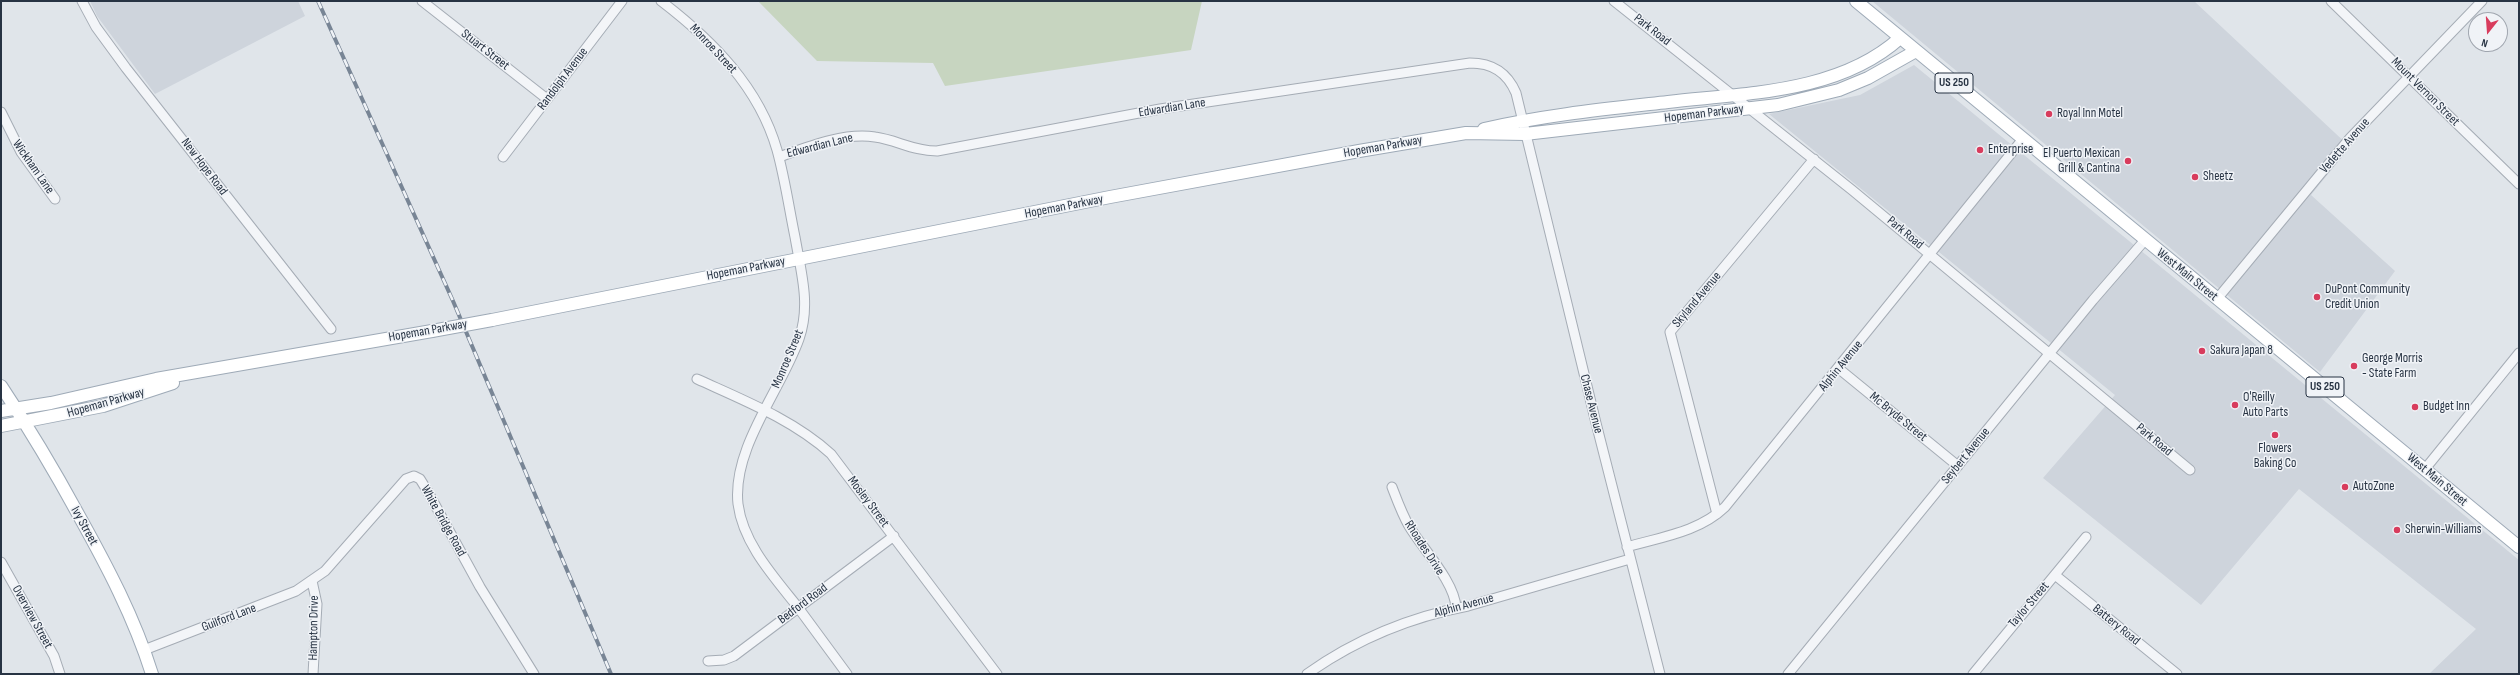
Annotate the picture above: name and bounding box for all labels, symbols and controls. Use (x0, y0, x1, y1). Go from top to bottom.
street label: Park Road (1630, 11, 1674, 49)
north arrow (2468, 12, 2508, 52)
street label: Monroe Street (686, 21, 740, 77)
street label: Stuart Street (458, 26, 512, 74)
text: N (2480, 36, 2489, 50)
street label: Randolph Avenue (534, 45, 592, 113)
street label: Mount Vernon Street (2387, 54, 2463, 130)
road number: US 250 (1935, 73, 1973, 93)
street label: Edwardian Lane (1137, 95, 1207, 121)
street label: Hopeman Parkway (1664, 101, 1744, 127)
place label: Royal Inn Motel (2057, 106, 2123, 122)
marker: Royal Inn Motel (2044, 109, 2054, 119)
street label: Vedette Avenue (2317, 115, 2373, 177)
street label: Edwardian Lane (785, 130, 855, 162)
street label: Hopeman Parkway (1342, 132, 1424, 162)
street label: New Hope Road (177, 135, 231, 199)
street label: Wickham Lane (9, 137, 57, 197)
place label: Enterprise (1988, 142, 2033, 158)
marker: Enterprise (1975, 145, 1985, 155)
place label: El Puerto Mexican Grill & Cantina (2043, 146, 2120, 177)
marker: El Puerto Mexican Grill & Cantina (2123, 156, 2133, 166)
place label: Sheetz (2203, 169, 2233, 185)
marker: Sheetz (2190, 172, 2200, 182)
street label: Hopeman Parkway (1023, 192, 1105, 222)
street label: Park Road (1884, 213, 1926, 253)
street label: West Main Street (2153, 246, 2221, 304)
street label: Hopeman Parkway (705, 254, 787, 284)
street label: Skyland Avenue (1669, 269, 1725, 331)
place label: DuPont Community Credit Union (2325, 282, 2410, 313)
marker: DuPont Community Credit Union (2312, 292, 2322, 302)
street label: Hopeman Parkway (387, 316, 469, 346)
street label: Monroe Street (769, 327, 807, 391)
street label: Alphin Avenue (1816, 337, 1866, 395)
place label: Sakura Japan 8 (2210, 343, 2273, 359)
marker: Sakura Japan 8 (2197, 346, 2207, 356)
place label: George Morris - State Farm (2362, 351, 2423, 382)
marker: George Morris - State Farm (2349, 361, 2359, 371)
street label: Chase Avenue (1576, 373, 1606, 435)
road number: US 250 (2306, 377, 2344, 397)
street label: Hopeman Parkway (66, 385, 146, 421)
street label: Mc Bryde Street (1866, 389, 1930, 445)
place label: O'Reilly Auto Parts (2243, 390, 2288, 421)
place label: Budget Inn (2423, 399, 2470, 415)
marker: O'Reilly Auto Parts (2230, 400, 2240, 410)
marker: Budget Inn (2410, 402, 2420, 412)
street label: Park Road (2133, 420, 2175, 460)
street label: Seybert Avenue (1939, 425, 1993, 487)
marker: Flowers Baking Co (2270, 430, 2280, 440)
place label: Flowers Baking Co (2254, 441, 2296, 472)
street label: West Main Street (2403, 450, 2471, 510)
street label: Mosley Street (844, 473, 892, 531)
place label: AutoZone (2353, 479, 2395, 495)
marker: AutoZone (2340, 482, 2350, 492)
street label: White Bridge Road (417, 483, 469, 559)
street label: Ivy Street (67, 504, 101, 548)
street label: Rhoades Drive (1401, 518, 1447, 578)
place label: Sherwin-Williams (2405, 522, 2481, 538)
marker: Sherwin-Williams (2392, 525, 2402, 535)
street label: Taylor Street (2005, 579, 2053, 631)
street label: Bedford Road (775, 580, 831, 628)
street label: Overview Street (8, 583, 56, 651)
street label: Alphin Avenue (1433, 591, 1495, 621)
street label: Hampton Drive (306, 595, 322, 661)
street label: Guilford Lane (199, 600, 259, 636)
street label: Battery Road (2089, 601, 2143, 649)

